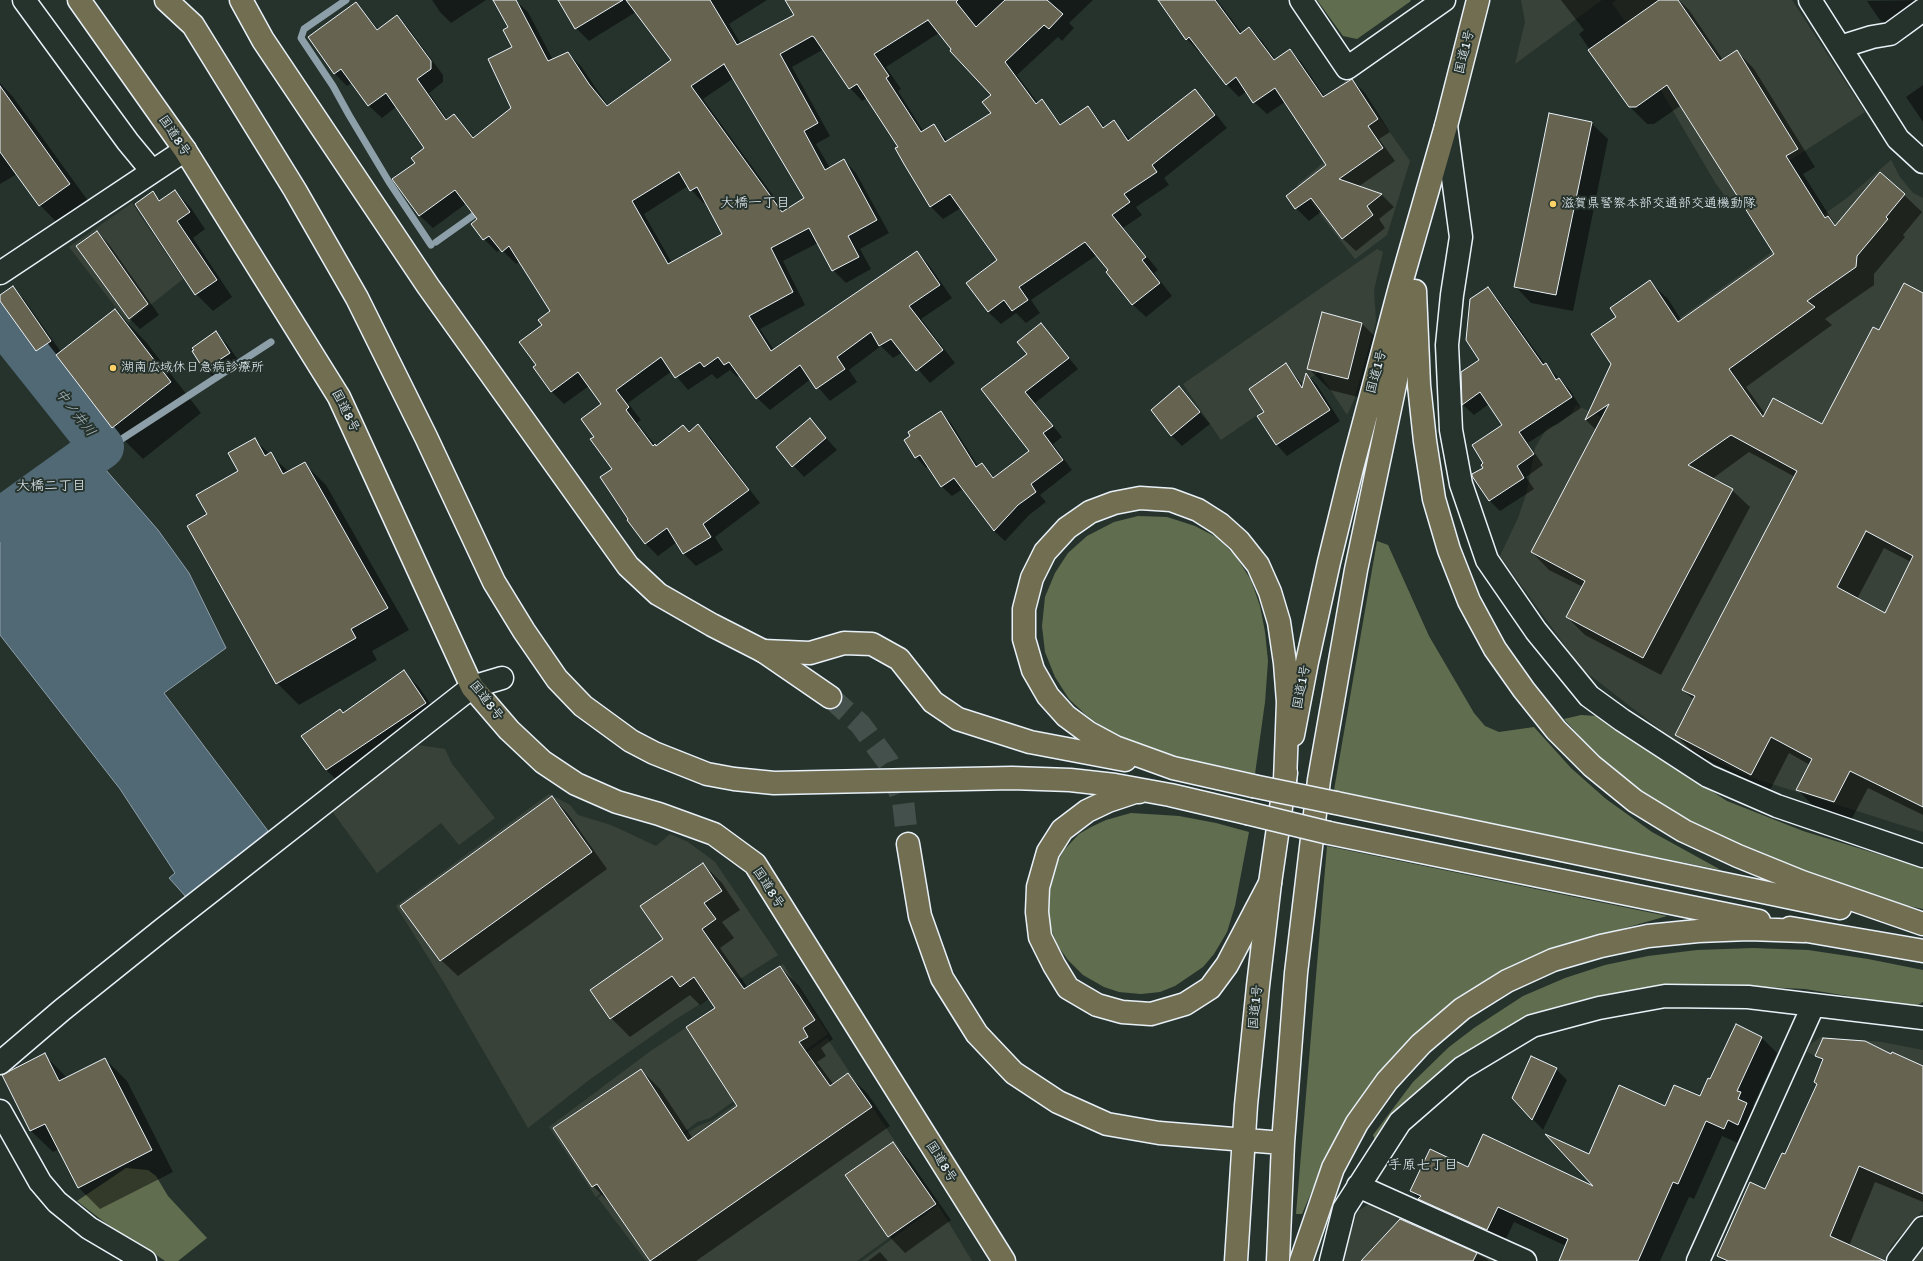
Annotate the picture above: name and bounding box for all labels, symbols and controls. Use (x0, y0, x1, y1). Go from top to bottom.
street label: 国道1号 (1452, 28, 1478, 76)
street label: 国道8号 (155, 113, 193, 159)
district label: 大橋一丁目 (720, 195, 790, 211)
place label: 滋賀県警察本部交通部交通機動隊 (1561, 196, 1756, 212)
marker: 滋賀県警察本部交通部交通機動隊 (1548, 199, 1558, 209)
street label: 国道1号 (1364, 348, 1390, 396)
place label: 湖南広域休日急病診療所 (121, 360, 264, 376)
marker: 湖南広域休日急病診療所 (108, 363, 118, 373)
water label: 中ノ井川 (51, 386, 99, 440)
street label: 国道8号 (328, 387, 362, 435)
district label: 大橋二丁目 (16, 478, 86, 494)
street label: 国道1号 (1290, 663, 1314, 711)
street label: 国道8号 (466, 678, 506, 724)
street label: 国道8号 (749, 864, 787, 912)
street label: 国道1号 (1246, 984, 1266, 1030)
street label: 国道8号 (922, 1138, 960, 1186)
district label: 手原七丁目 (1388, 1157, 1458, 1173)

